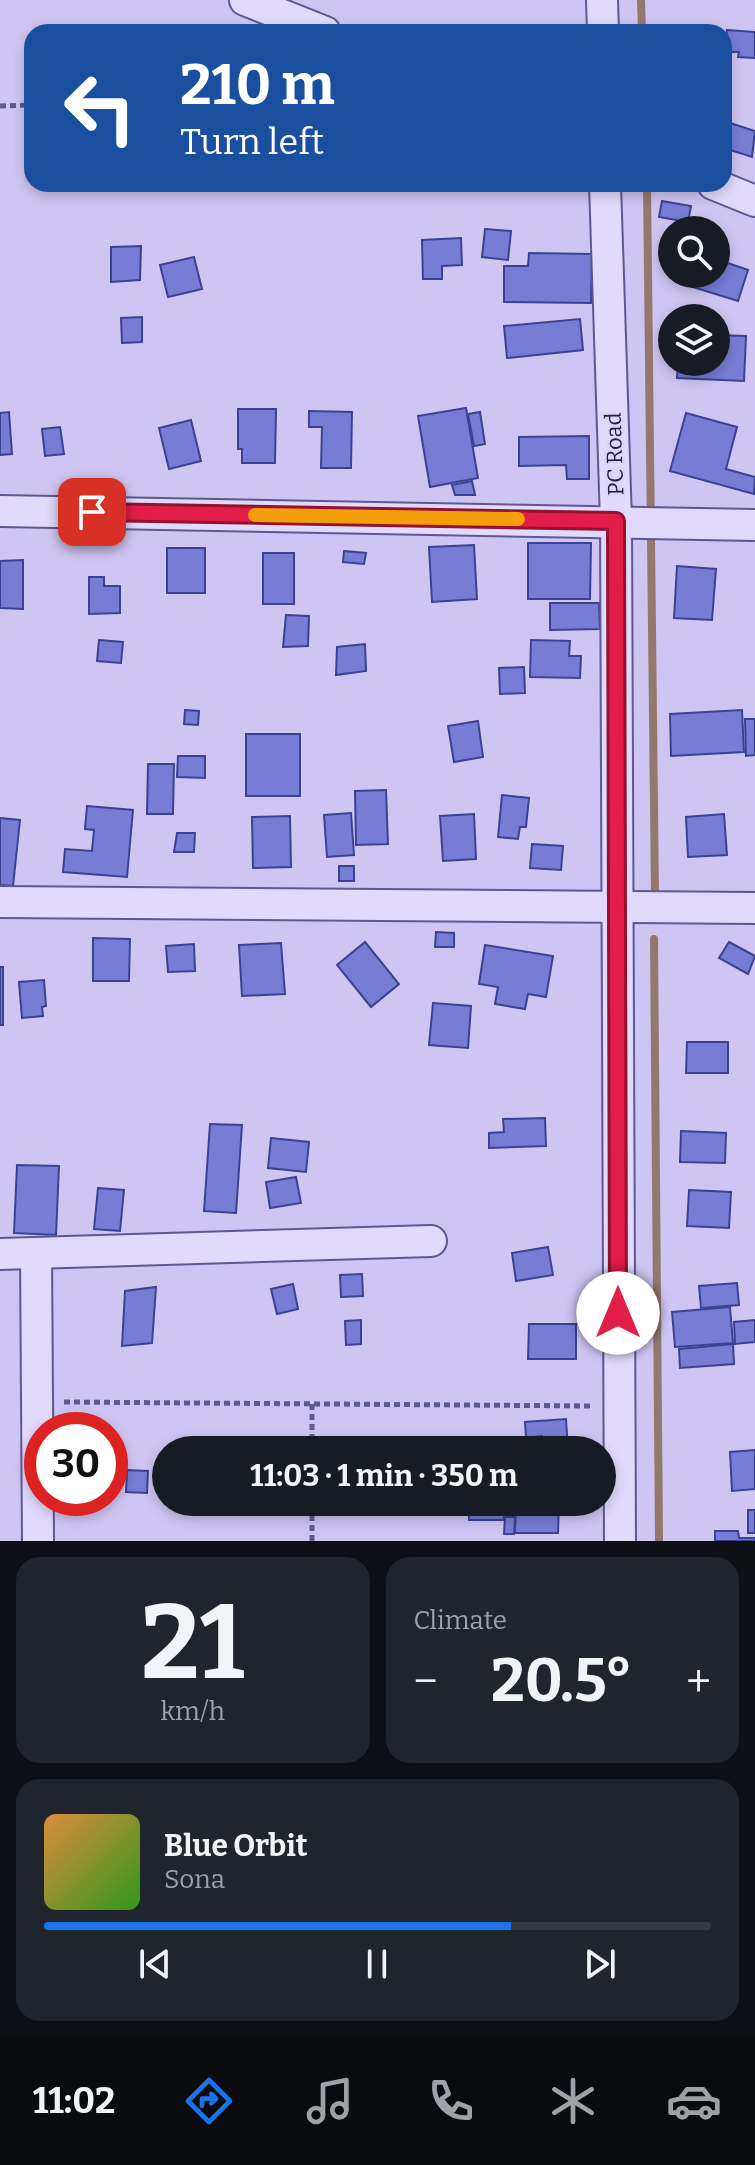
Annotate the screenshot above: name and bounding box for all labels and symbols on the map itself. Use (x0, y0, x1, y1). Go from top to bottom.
street label: PC Road (600, 412, 629, 496)
pin (58, 478, 126, 546)
position arrow (576, 1271, 660, 1355)
speed limit sign: 30 (24, 1412, 128, 1516)

